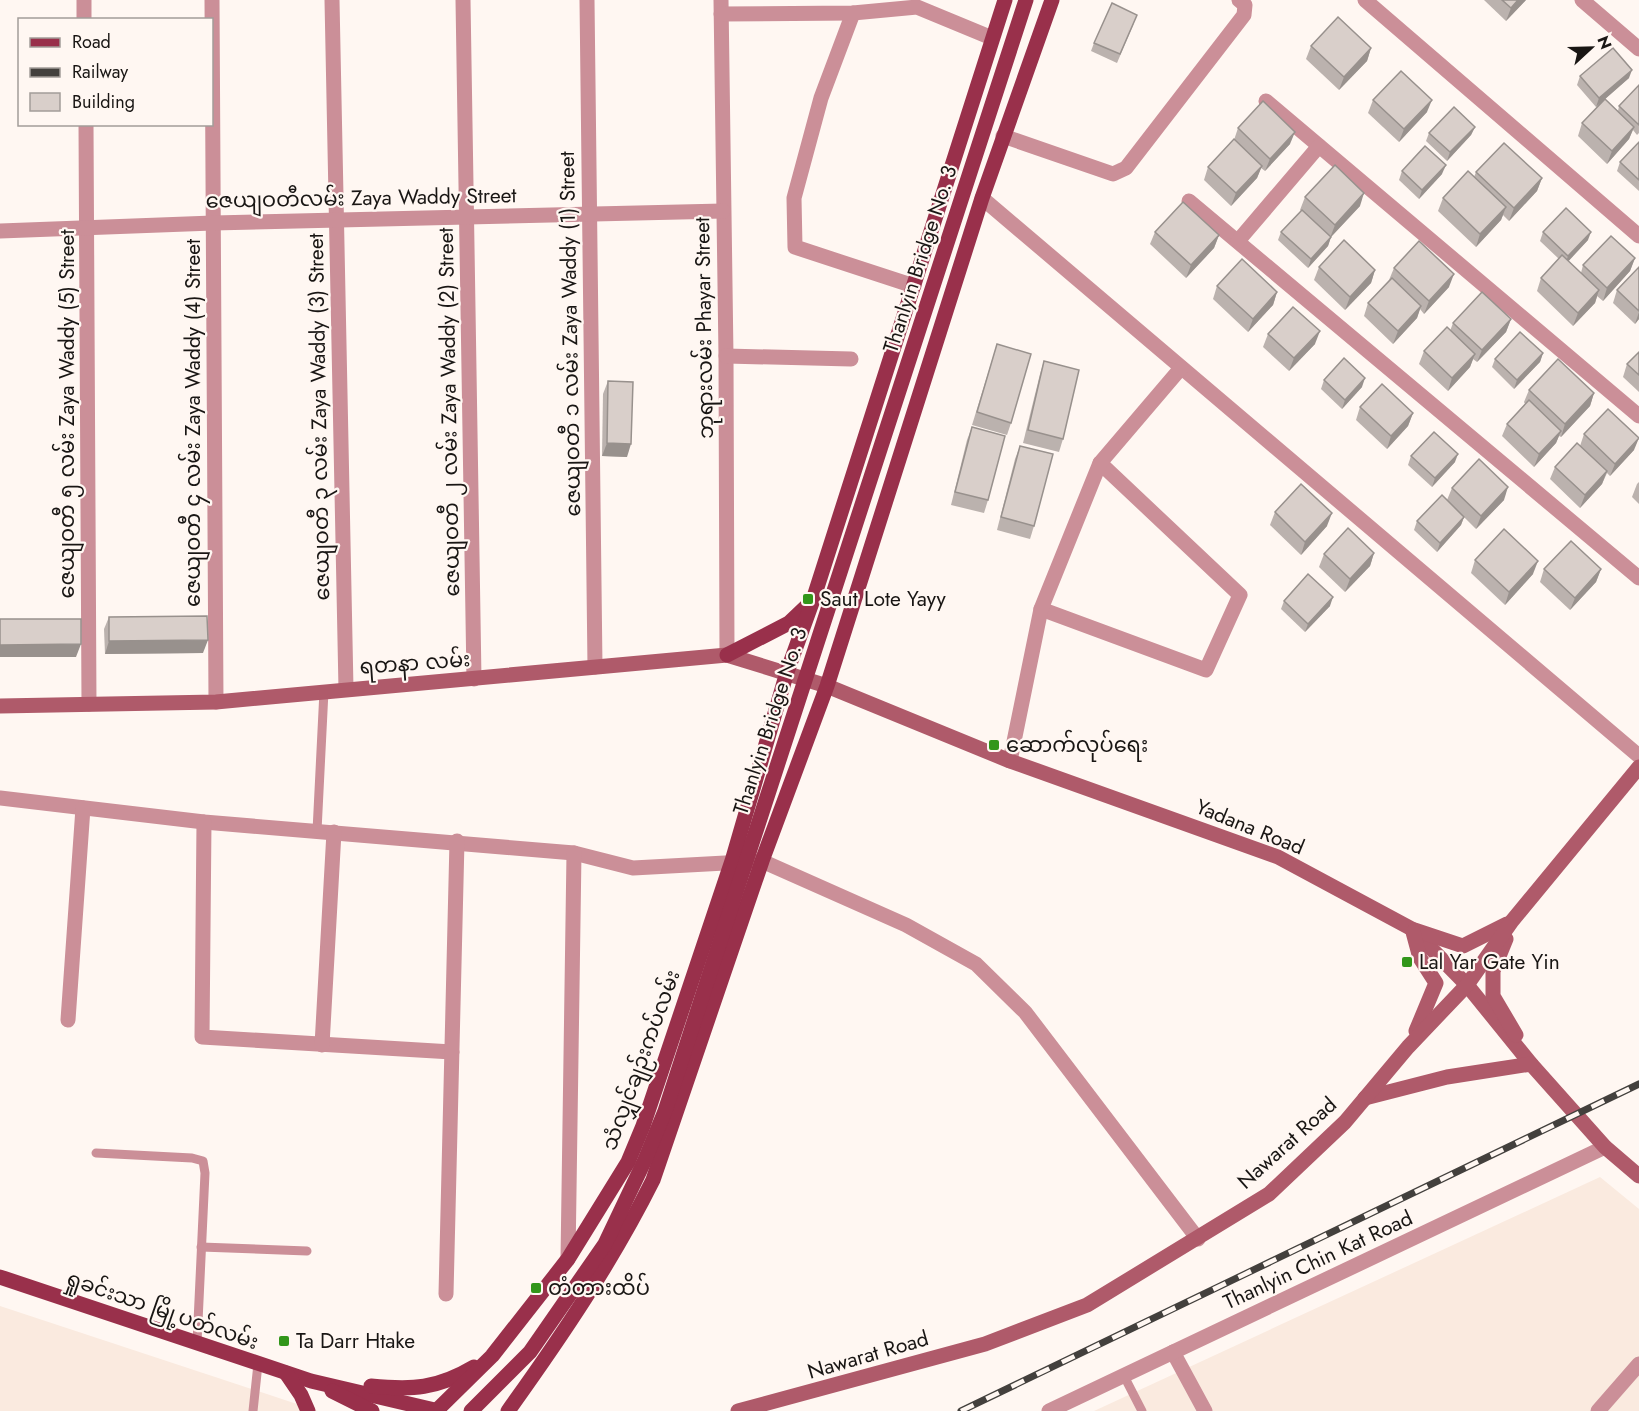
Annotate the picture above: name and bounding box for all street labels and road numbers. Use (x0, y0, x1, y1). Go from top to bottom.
street label: ဇေယျဝတီ ၁ လမ်း Zaya Waddy (1) Street (551, 151, 591, 517)
street label: Thanlyin Bridge No. 3 (876, 162, 964, 356)
street label: ဇေယျဝတီလမ်း Zaya Waddy Street (205, 179, 517, 219)
street label: ဘုရားလမ်း Phayar Street (686, 217, 723, 439)
street label: ဇေယျဝတီ ၂ လမ်း Zaya Waddy (2) Street (430, 227, 470, 597)
street label: ဇေယျဝတီ ၅ လမ်း Zaya Waddy (5) Street (51, 230, 85, 598)
street label: ဇေယျဝတီ ၃ လမ်း Zaya Waddy (3) Street (300, 233, 340, 601)
street label: ဇေယျဝတီ ၄ လမ်း Zaya Waddy (4) Street (177, 239, 211, 607)
street label: Thanlyin Bridge No. 3 (726, 624, 814, 818)
street label: ရတနာ လမ်း (359, 643, 472, 684)
street label: Yadana Road (1191, 792, 1309, 862)
street label: သံလျှင်ချဉ်းကပ်လမ်း (593, 965, 690, 1155)
street label: Nawarat Road (1231, 1090, 1343, 1196)
street label: Thanlyin Chin Kat Road (1219, 1203, 1417, 1317)
street label: ရှုခင်းသာ မြို့ပတ်လမ်း (61, 1262, 263, 1359)
street label: Nawarat Road (804, 1323, 932, 1387)

